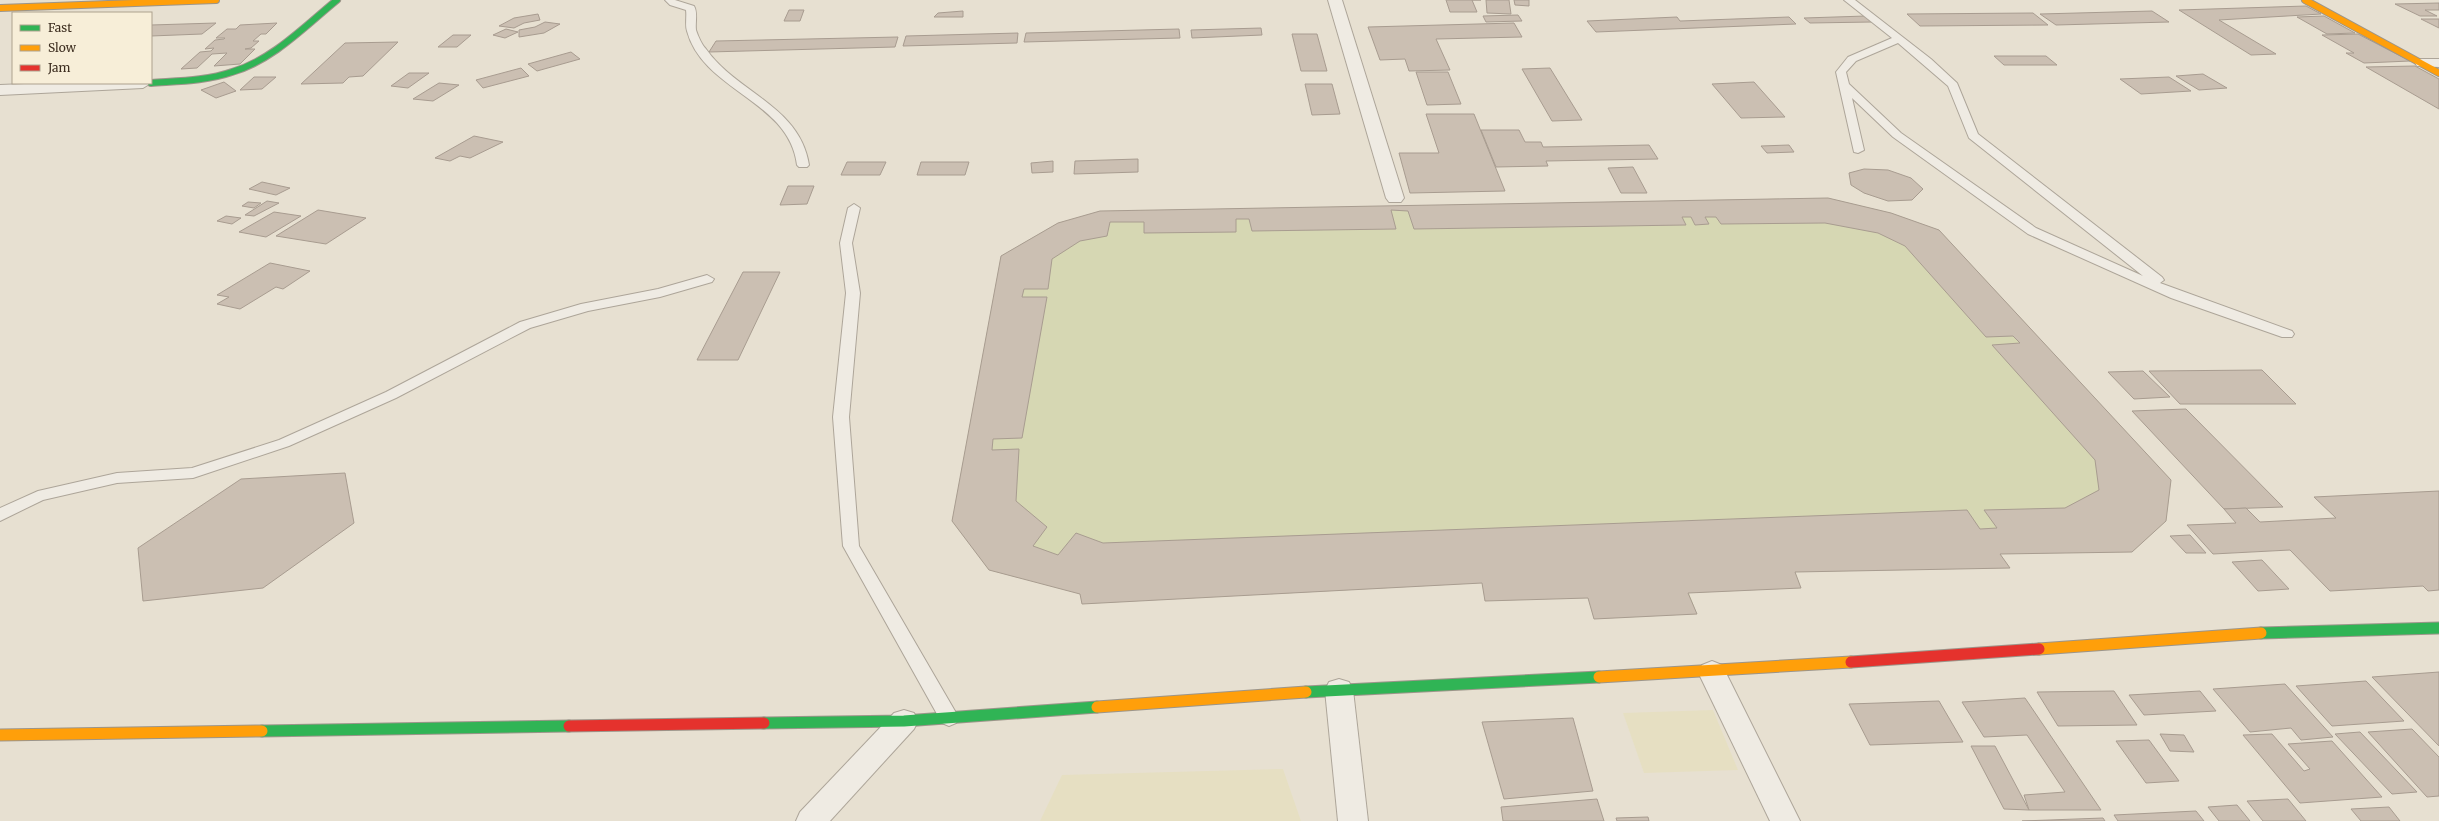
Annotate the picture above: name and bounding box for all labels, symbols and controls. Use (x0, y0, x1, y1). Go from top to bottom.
legend (12, 12, 152, 84)
text: Fast (48, 20, 72, 35)
text: Slow (48, 40, 77, 55)
text: Jam (47, 60, 71, 75)

